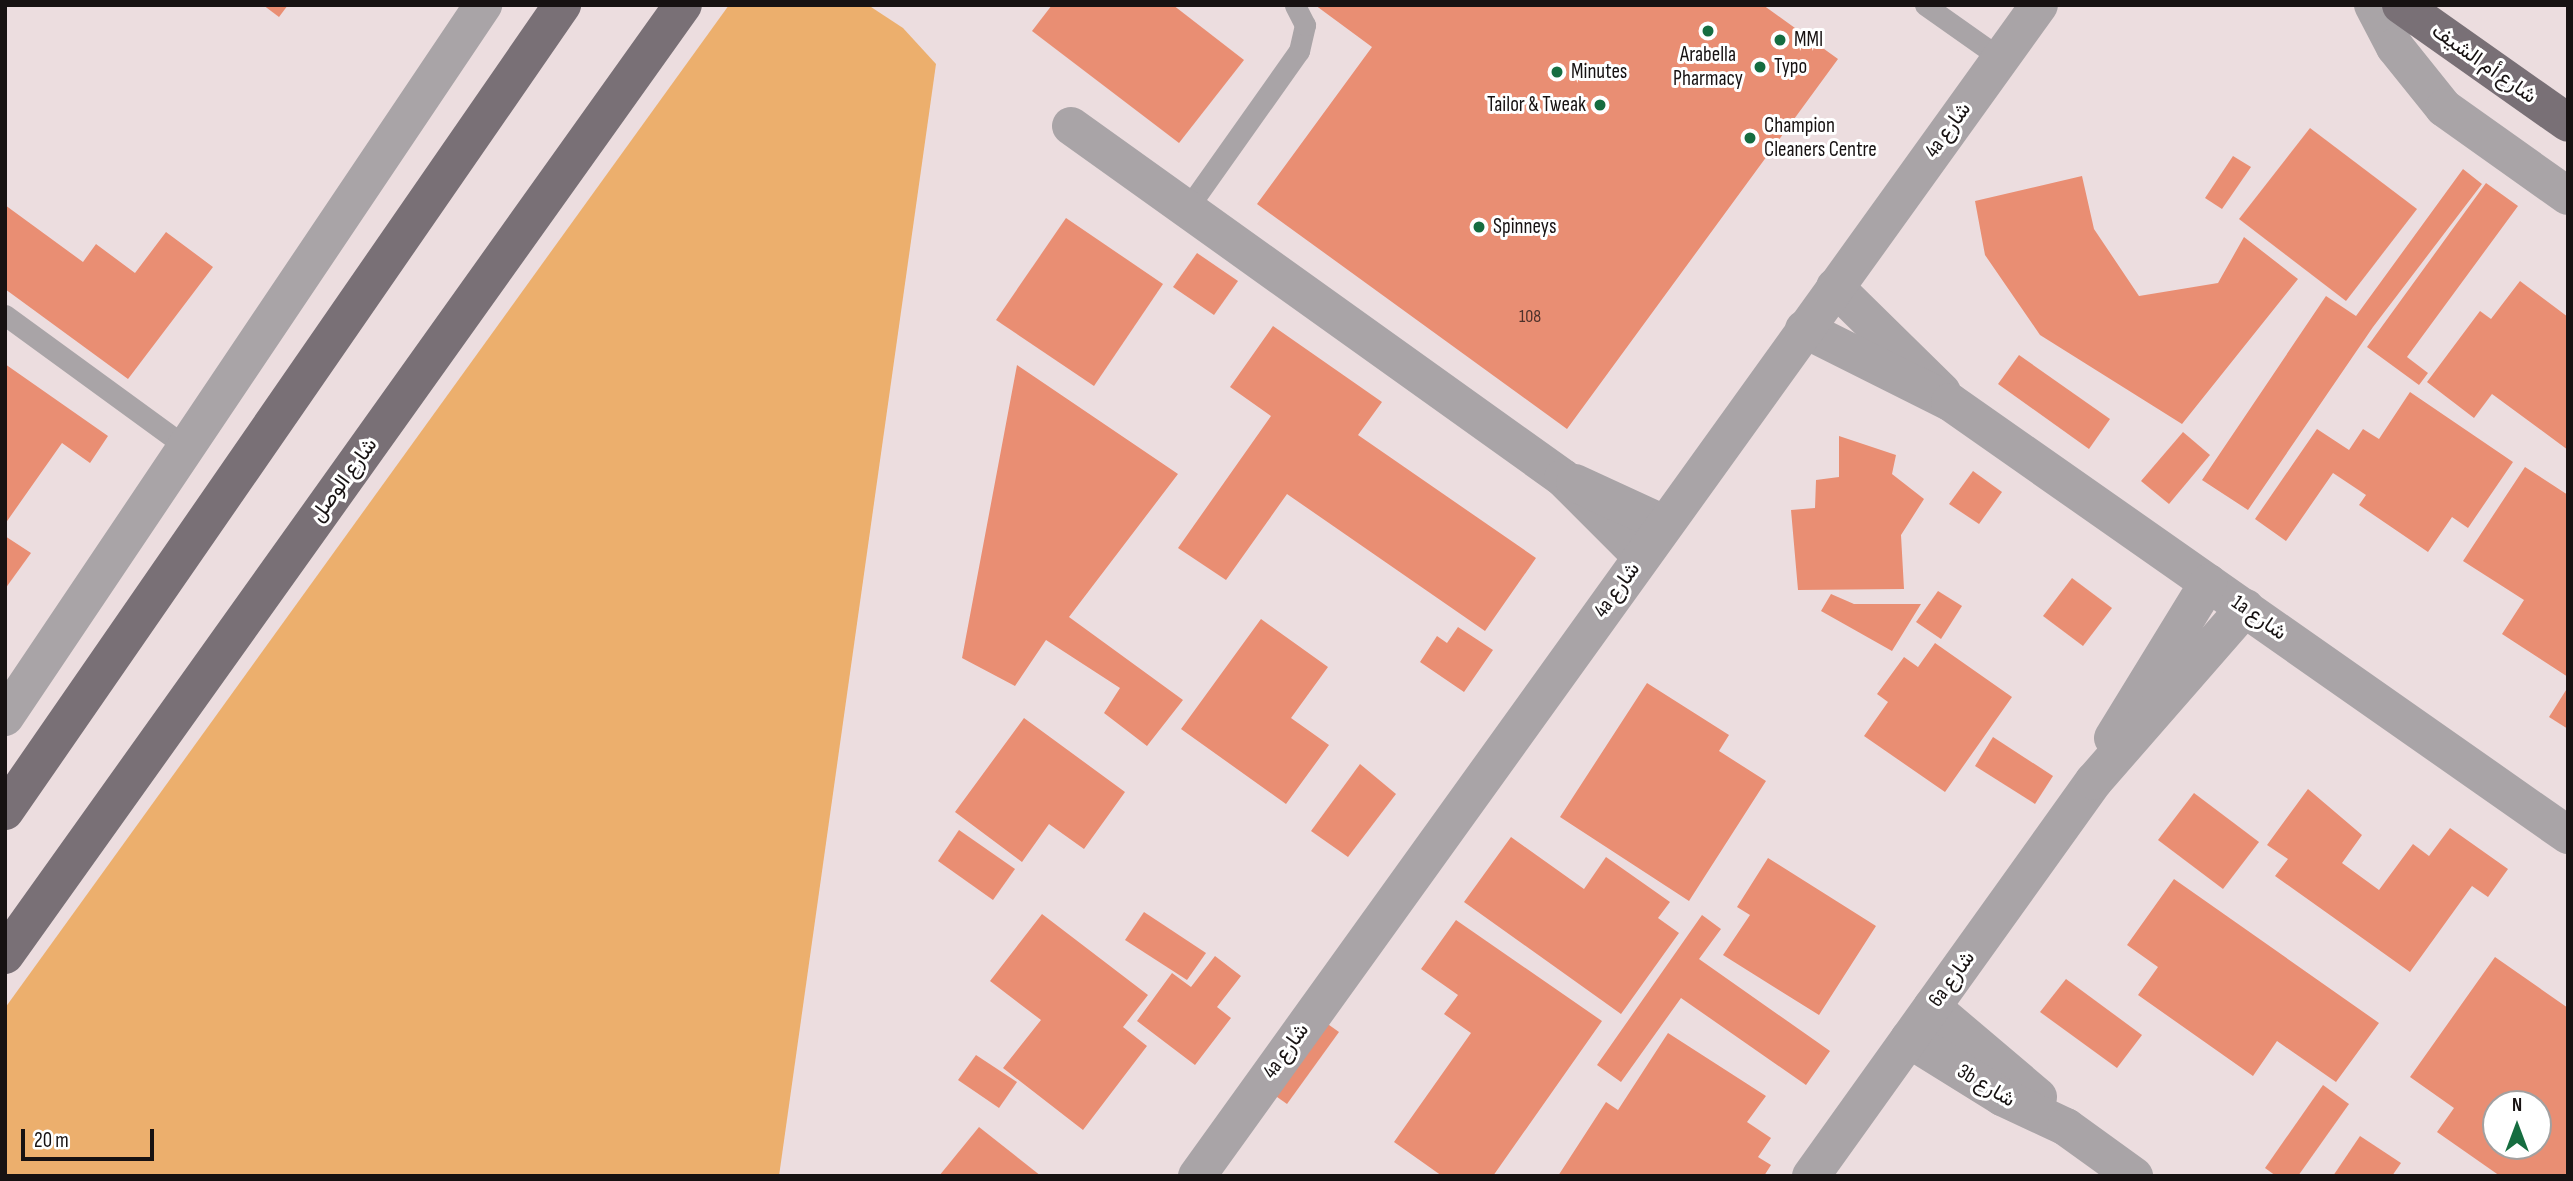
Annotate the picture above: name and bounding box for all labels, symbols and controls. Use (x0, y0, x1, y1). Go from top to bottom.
street label: شارع أم الشيف (2427, 19, 2541, 109)
marker: Arabella Pharmacy (1700, 23, 1716, 39)
place label: MMI (1794, 27, 1823, 53)
marker: MMI (1772, 32, 1788, 48)
place label: Arabella Pharmacy (1673, 42, 1743, 92)
place label: Typo (1774, 54, 1807, 80)
place label: Minutes (1571, 59, 1627, 85)
marker: Typo (1752, 59, 1768, 75)
marker: Minutes (1549, 64, 1565, 80)
place label: Tailor & Tweak (1487, 92, 1586, 118)
marker: Tailor & Tweak (1592, 97, 1608, 113)
street label: 4a شارع (1919, 97, 1977, 163)
place label: Champion Cleaners Centre (1764, 113, 1877, 163)
marker: Champion Cleaners Centre (1742, 130, 1758, 146)
place label: Spinneys (1493, 214, 1557, 240)
marker: Spinneys (1471, 219, 1487, 235)
house number: 108 (1519, 306, 1541, 328)
street label: شارع الوصل (305, 433, 383, 527)
street label: 4a شارع (1588, 557, 1646, 623)
street label: 1a شارع (2227, 590, 2291, 646)
street label: 6a شارع (1923, 946, 1981, 1012)
street label: 4a شارع (1257, 1018, 1315, 1084)
street label: 3b شارع (1952, 1059, 2020, 1113)
north arrow (2482, 1090, 2552, 1160)
text: N (2512, 1094, 2522, 1117)
scale bar (24, 1114, 158, 1158)
text: 20 m (34, 1128, 69, 1153)

